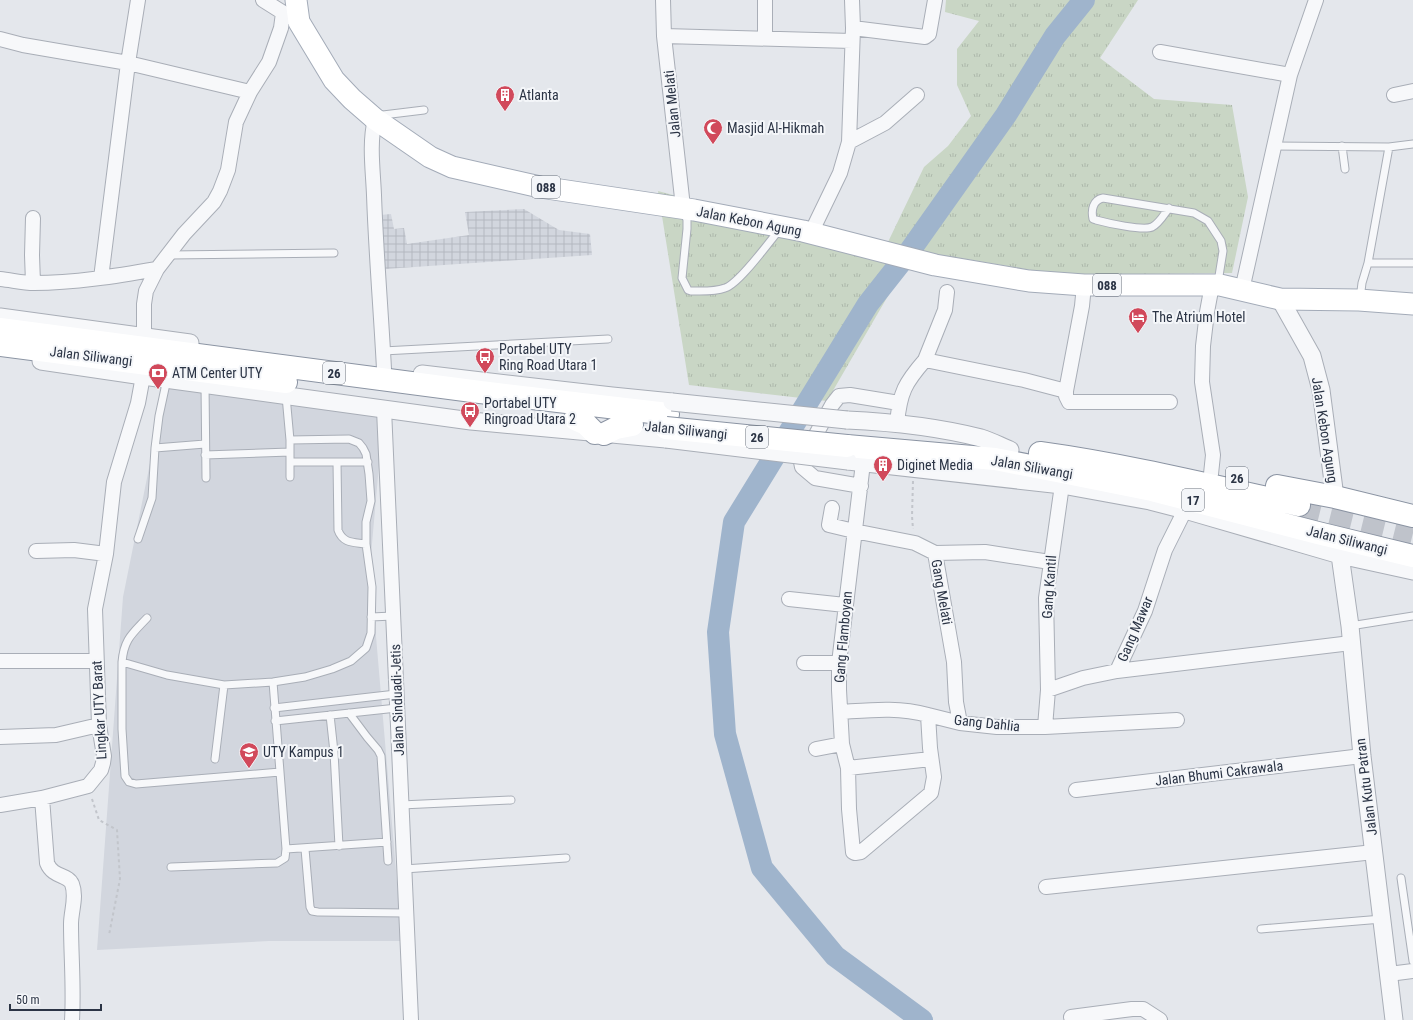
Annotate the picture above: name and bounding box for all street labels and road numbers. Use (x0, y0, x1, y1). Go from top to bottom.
street label: Jalan Melati (660, 69, 684, 139)
road number: 088 (532, 176, 560, 198)
street label: Jalan Kebon Agung (695, 203, 803, 239)
road number: 088 (1093, 274, 1121, 296)
street label: Jalan Siliwangi (49, 343, 133, 369)
road number: 26 (323, 362, 345, 384)
street label: Jalan Kebon Agung (1309, 376, 1341, 484)
street label: Jalan Siliwangi (644, 418, 728, 442)
road number: 26 (746, 426, 768, 448)
street label: Jalan Siliwangi (990, 452, 1074, 482)
road number: 26 (1226, 467, 1248, 489)
road number: 17 (1182, 489, 1204, 511)
street label: Jalan Siliwangi (1305, 522, 1389, 558)
street label: Gang Kantil (1039, 555, 1059, 619)
street label: Gang Melati (928, 558, 956, 626)
street label: Gang Flamboyan (831, 590, 855, 684)
street label: Gang Mawar (1114, 594, 1156, 664)
street label: Jalan Sinduadi-Jetis (387, 644, 407, 756)
street label: Lingkar UTY Barat (88, 660, 110, 760)
street label: Gang Dahlia (953, 712, 1021, 734)
street label: Jalan Kutu Patran (1352, 737, 1380, 837)
street label: Jalan Bhumi Cakrawala (1154, 757, 1284, 789)

